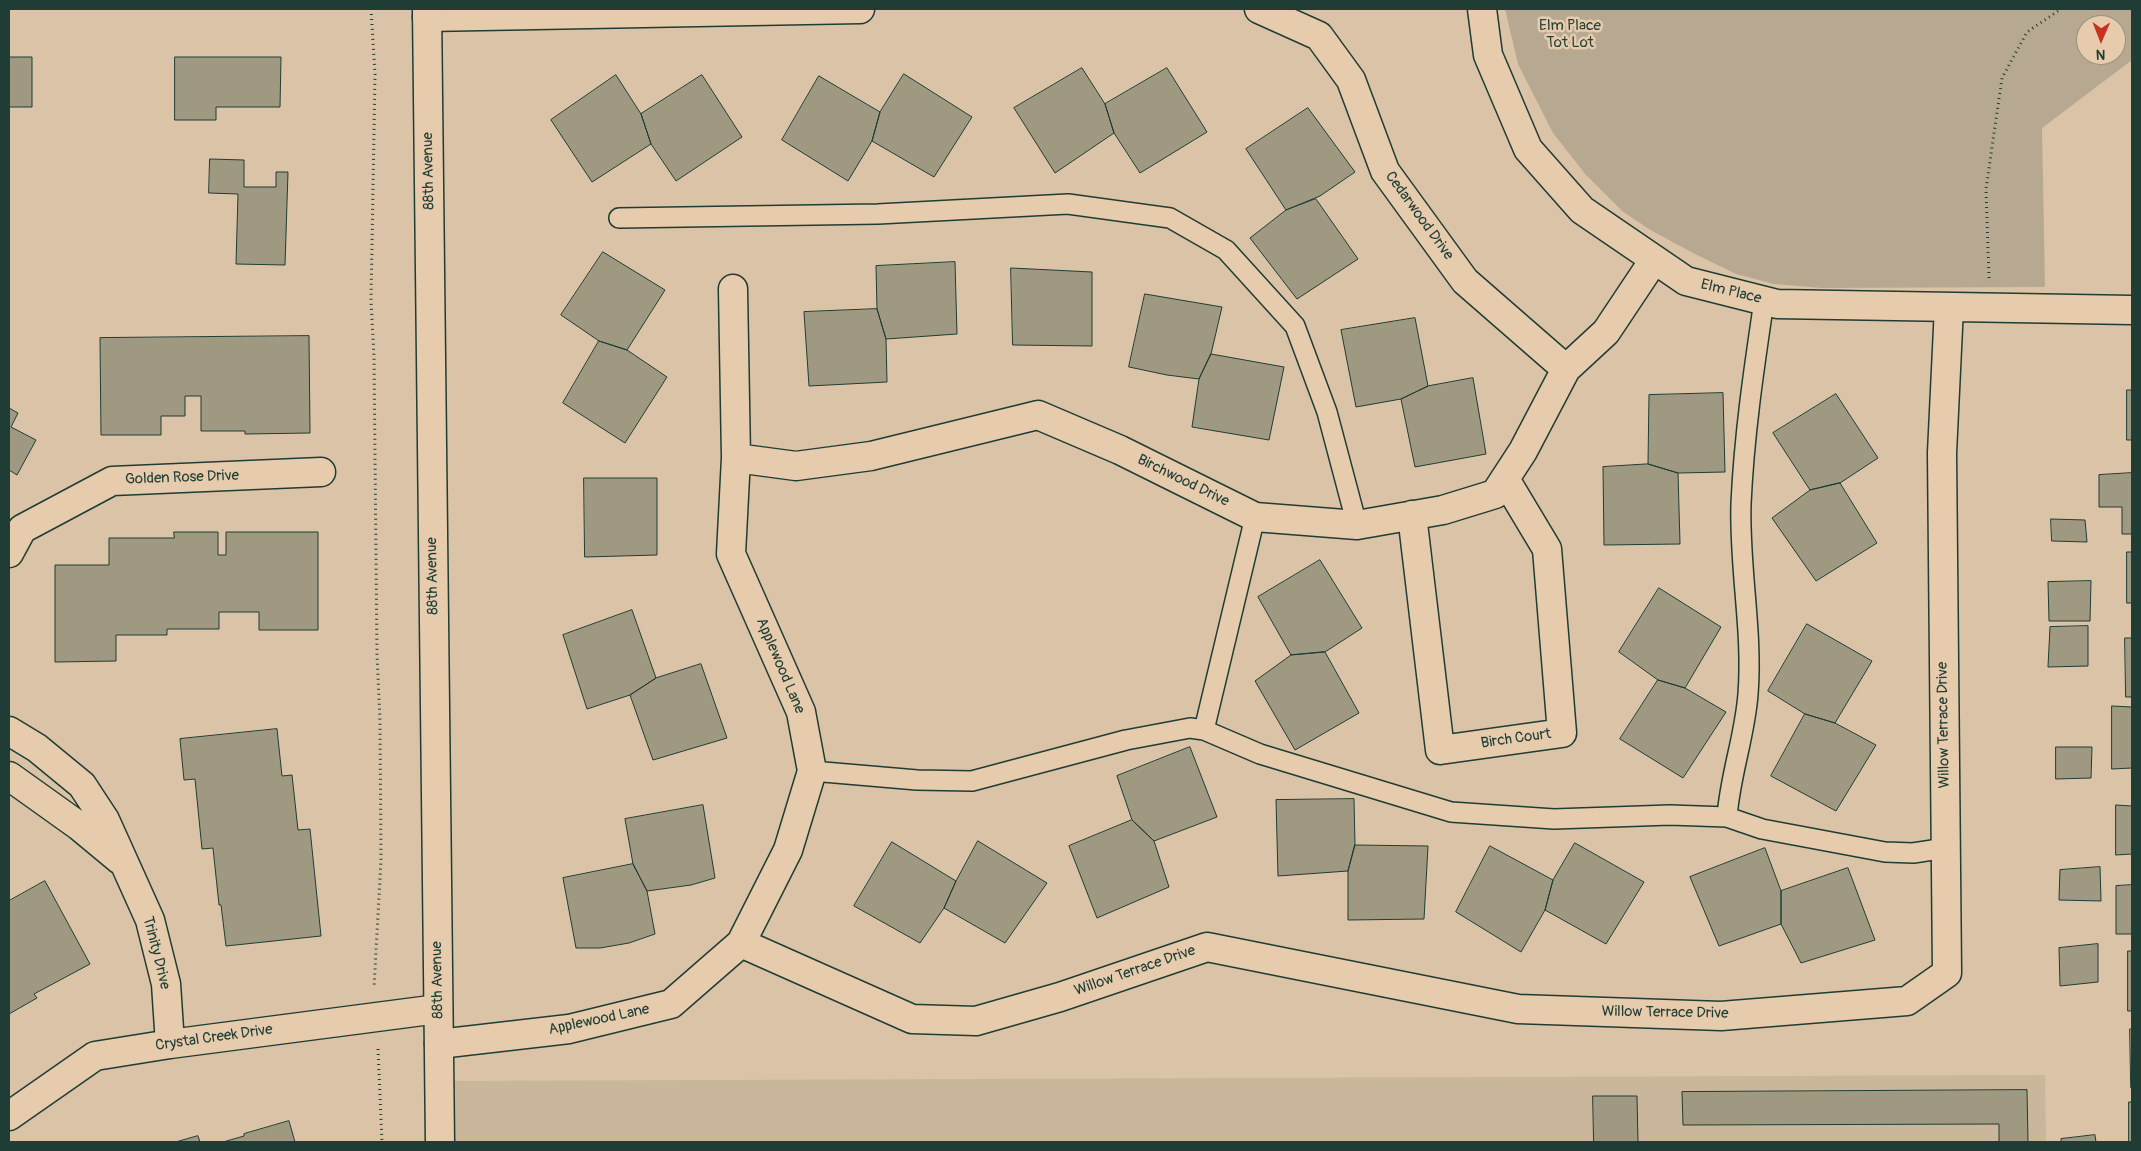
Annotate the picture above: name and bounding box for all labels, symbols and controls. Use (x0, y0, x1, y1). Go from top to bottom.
north arrow (2076, 15, 2126, 65)
park label: Elm Place Tot Lot (1539, 17, 1601, 52)
text: N (2096, 46, 2106, 63)
street label: 88th Avenue (419, 132, 439, 210)
street label: Cedarwood Drive (1381, 168, 1457, 264)
street label: Elm Place (1699, 276, 1763, 308)
street label: Birchwood Drive (1134, 451, 1232, 511)
street label: Golden Rose Drive (125, 467, 239, 489)
street label: 88th Avenue (423, 537, 443, 615)
street label: Applewood Lane (752, 615, 808, 717)
street label: Willow Terrace Drive (1934, 662, 1954, 788)
street label: Birch Court (1480, 725, 1552, 753)
street label: Trinity Drive (138, 915, 174, 991)
street label: 88th Avenue (428, 941, 448, 1019)
street label: Willow Terrace Drive (1072, 942, 1198, 1000)
street label: Applewood Lane (547, 1001, 651, 1039)
street label: Willow Terrace Drive (1602, 1003, 1728, 1023)
street label: Crystal Creek Drive (154, 1021, 274, 1055)

